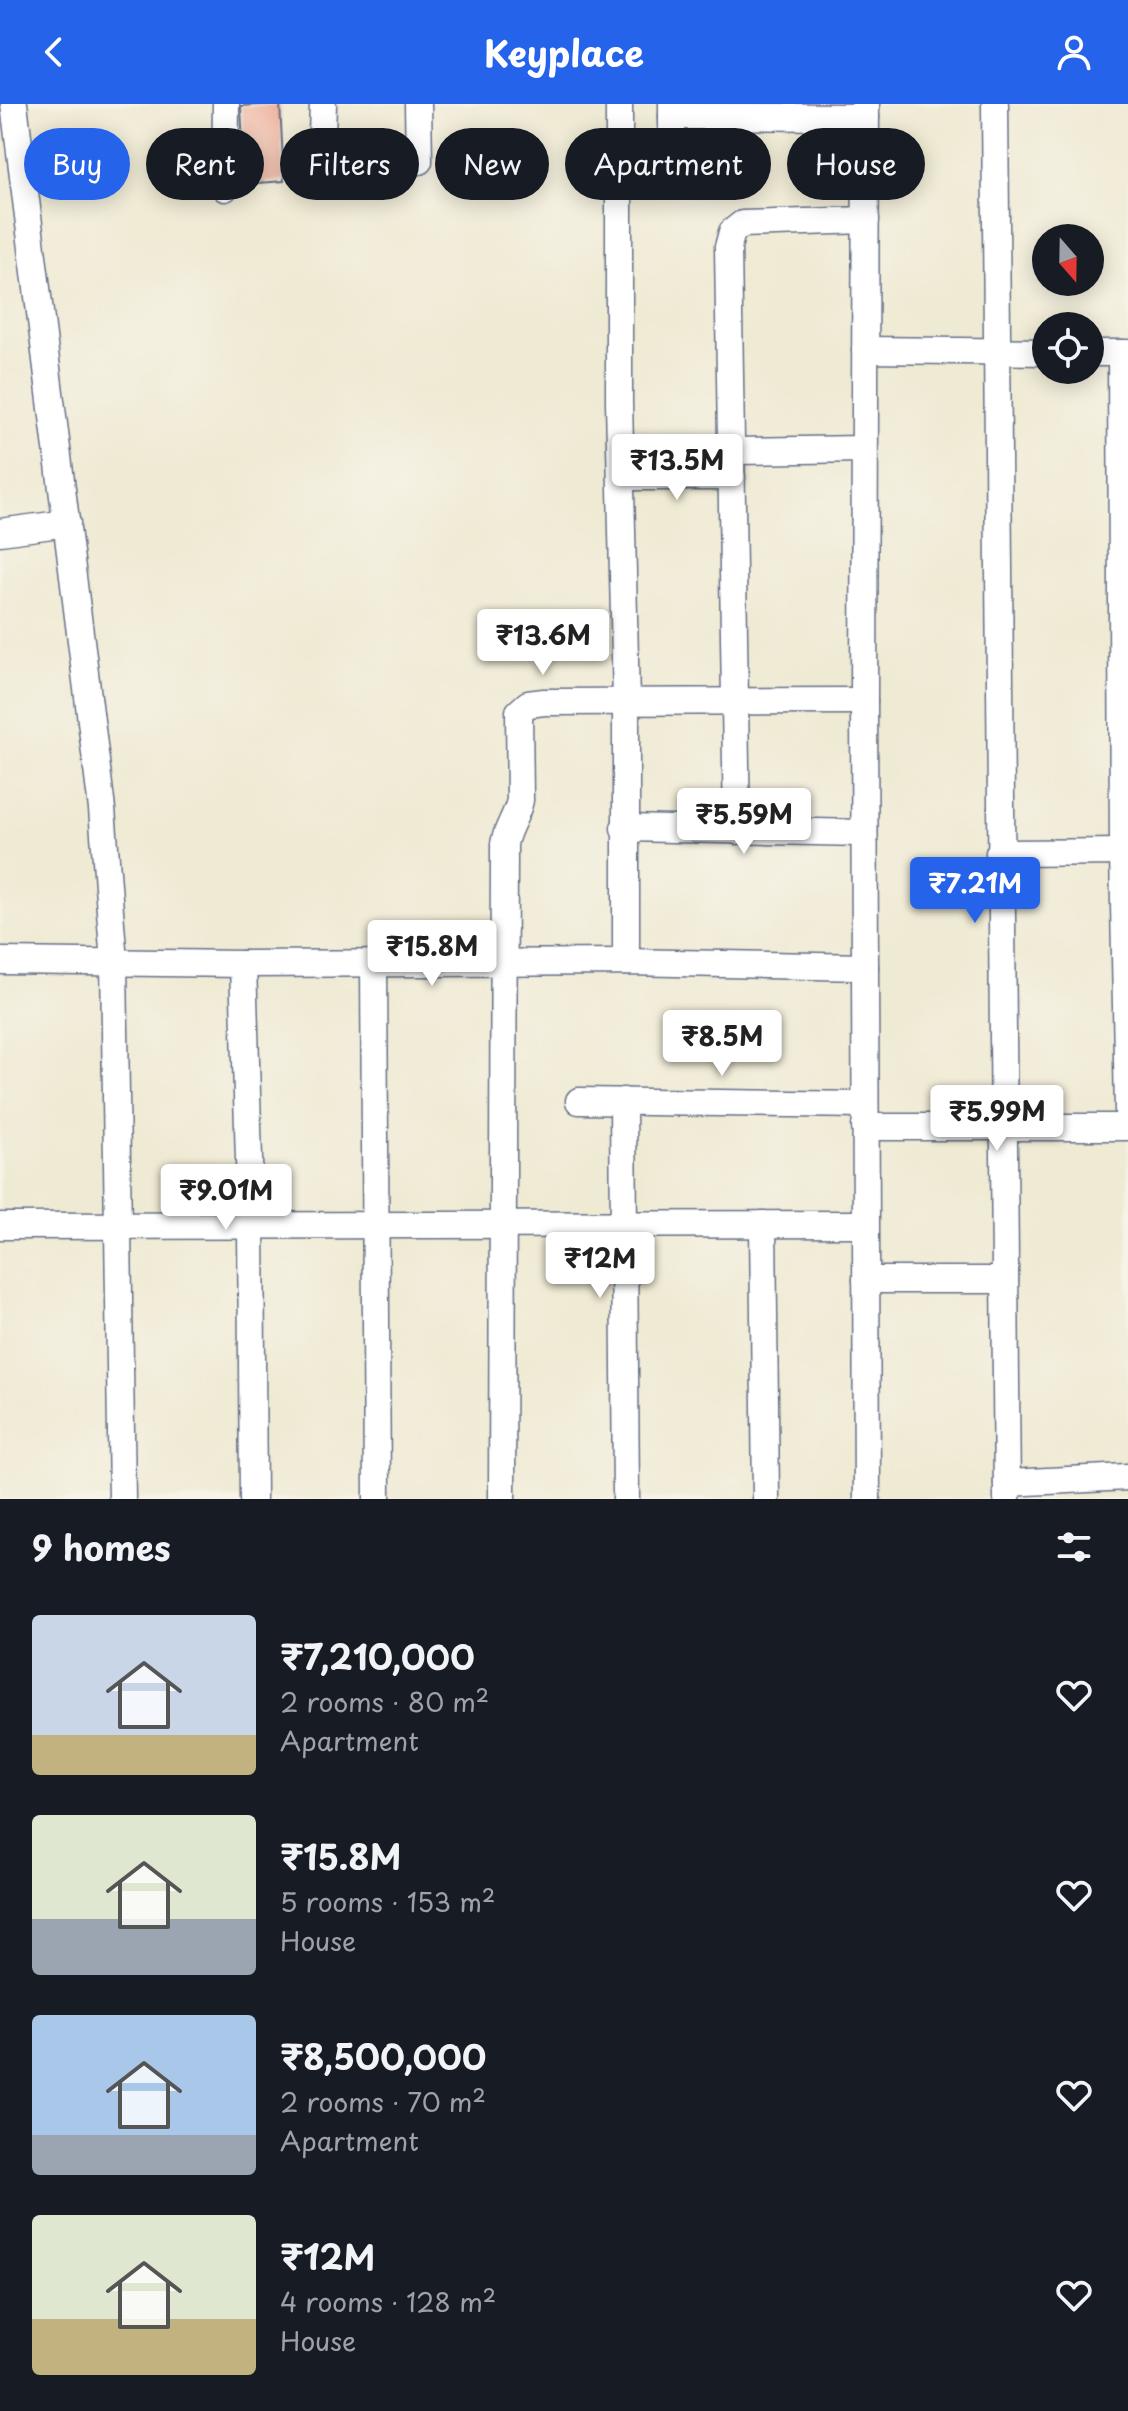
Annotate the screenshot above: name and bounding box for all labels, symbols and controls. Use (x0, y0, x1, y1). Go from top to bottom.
text: Keyplace (484, 25, 644, 79)
icon: back (32, 30, 76, 74)
icon: person (1052, 30, 1096, 74)
chip: Buy (24, 128, 130, 200)
chip: Rent (146, 128, 264, 200)
chip: Filters (280, 128, 419, 200)
chip: New (435, 128, 549, 200)
chip: Apartment (565, 128, 771, 200)
chip: House (787, 128, 925, 200)
north arrow (1032, 224, 1104, 296)
map controls (1032, 224, 1104, 384)
button: locate (1032, 312, 1104, 384)
pin: ₹13.5M (612, 434, 742, 502)
text: ₹13.5M (630, 440, 724, 479)
pin: ₹13.6M (478, 609, 608, 677)
text: ₹13.6M (495, 615, 591, 654)
pin: ₹5.59M (679, 788, 809, 856)
text: ₹5.59M (695, 794, 793, 833)
pin: ₹7.21M (910, 857, 1040, 925)
text: ₹7.21M (928, 863, 1022, 902)
pin: ₹15.8M (367, 920, 497, 988)
text: ₹15.8M (386, 926, 478, 965)
pin: ₹8.5M (666, 1010, 778, 1078)
text: ₹8.5M (681, 1016, 763, 1055)
pin: ₹5.99M (932, 1085, 1062, 1153)
text: ₹5.99M (948, 1091, 1046, 1130)
pin: ₹9.01M (161, 1164, 291, 1232)
text: ₹9.01M (179, 1170, 273, 1209)
pin: ₹12M (553, 1232, 647, 1300)
text: ₹12M (564, 1238, 636, 1277)
text: 9 homes (32, 1521, 171, 1573)
icon: filters (1052, 1525, 1096, 1569)
text: ₹7,210,000 (280, 1630, 475, 1682)
icon: home (96, 1647, 192, 1743)
icon: heart (1052, 1673, 1096, 1717)
text: 2 rooms · 80 m² (280, 1682, 489, 1721)
text: Apartment (280, 1721, 419, 1760)
text: ₹15.8M (280, 1830, 402, 1882)
icon: home (96, 1847, 192, 1943)
icon: heart (1052, 1873, 1096, 1917)
text: 5 rooms · 153 m² (280, 1882, 495, 1921)
text: House (280, 1921, 356, 1960)
text: ₹8,500,000 (280, 2030, 486, 2082)
icon: home (96, 2047, 192, 2143)
icon: heart (1052, 2073, 1096, 2117)
text: 2 rooms · 70 m² (280, 2082, 486, 2121)
text: Apartment (280, 2121, 419, 2160)
text: ₹12M (280, 2230, 375, 2282)
icon: home (96, 2247, 192, 2343)
icon: heart (1052, 2273, 1096, 2317)
text: 4 rooms · 128 m² (280, 2282, 496, 2321)
text: House (280, 2321, 356, 2360)

